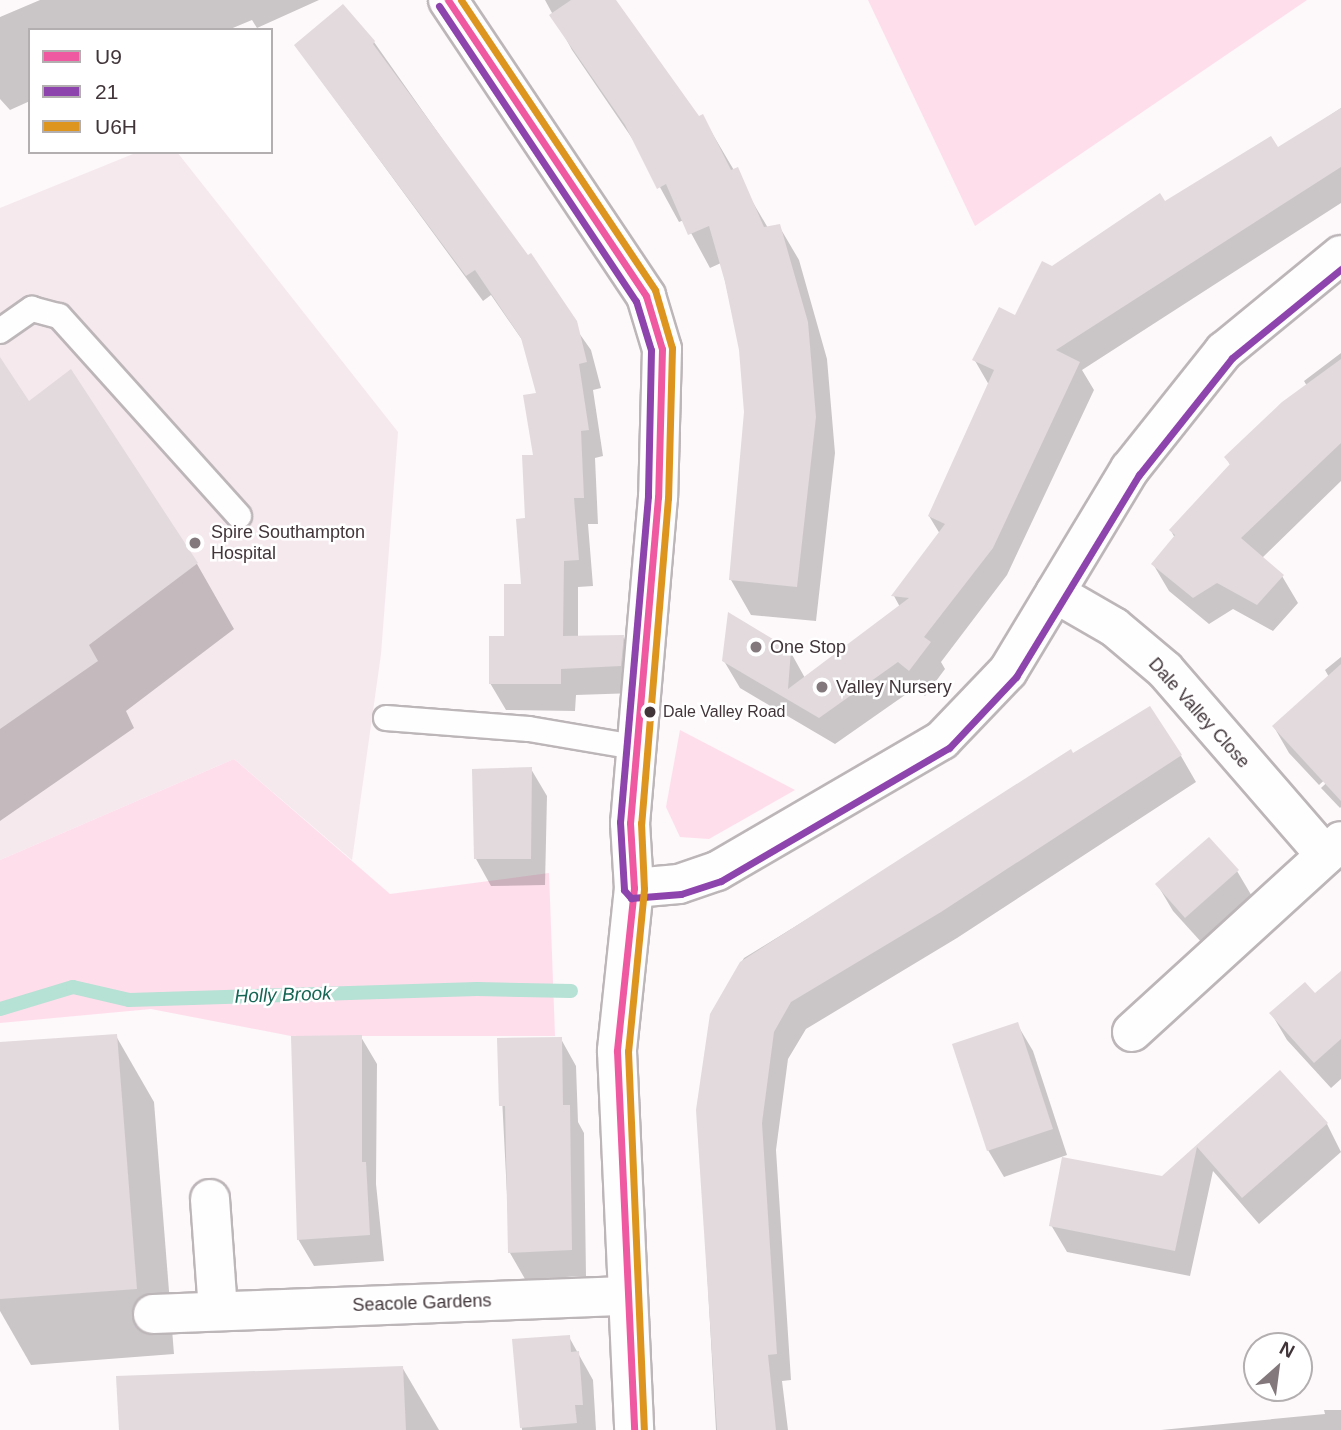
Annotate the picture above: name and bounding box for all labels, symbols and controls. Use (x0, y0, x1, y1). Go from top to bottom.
legend (28, 28, 273, 154)
text: U9 (95, 45, 122, 68)
text: 21 (95, 80, 118, 103)
text: U6H (95, 115, 137, 138)
place label: Spire Southampton Hospital (211, 522, 365, 564)
marker: Spire Southampton Hospital (185, 533, 205, 553)
place label: One Stop (770, 636, 846, 658)
marker: One Stop (748, 639, 764, 655)
street label: Dale Valley Close (1144, 653, 1254, 773)
place label: Valley Nursery (836, 676, 952, 698)
marker: Valley Nursery (814, 679, 830, 695)
place label: Dale Valley Road (663, 702, 785, 722)
marker: Dale Valley Road (643, 705, 657, 719)
water label: Holly Brook (234, 982, 332, 1008)
street label: Seacole Gardens (352, 1290, 492, 1316)
north arrow (1243, 1332, 1313, 1402)
text: N (1276, 1337, 1298, 1362)

